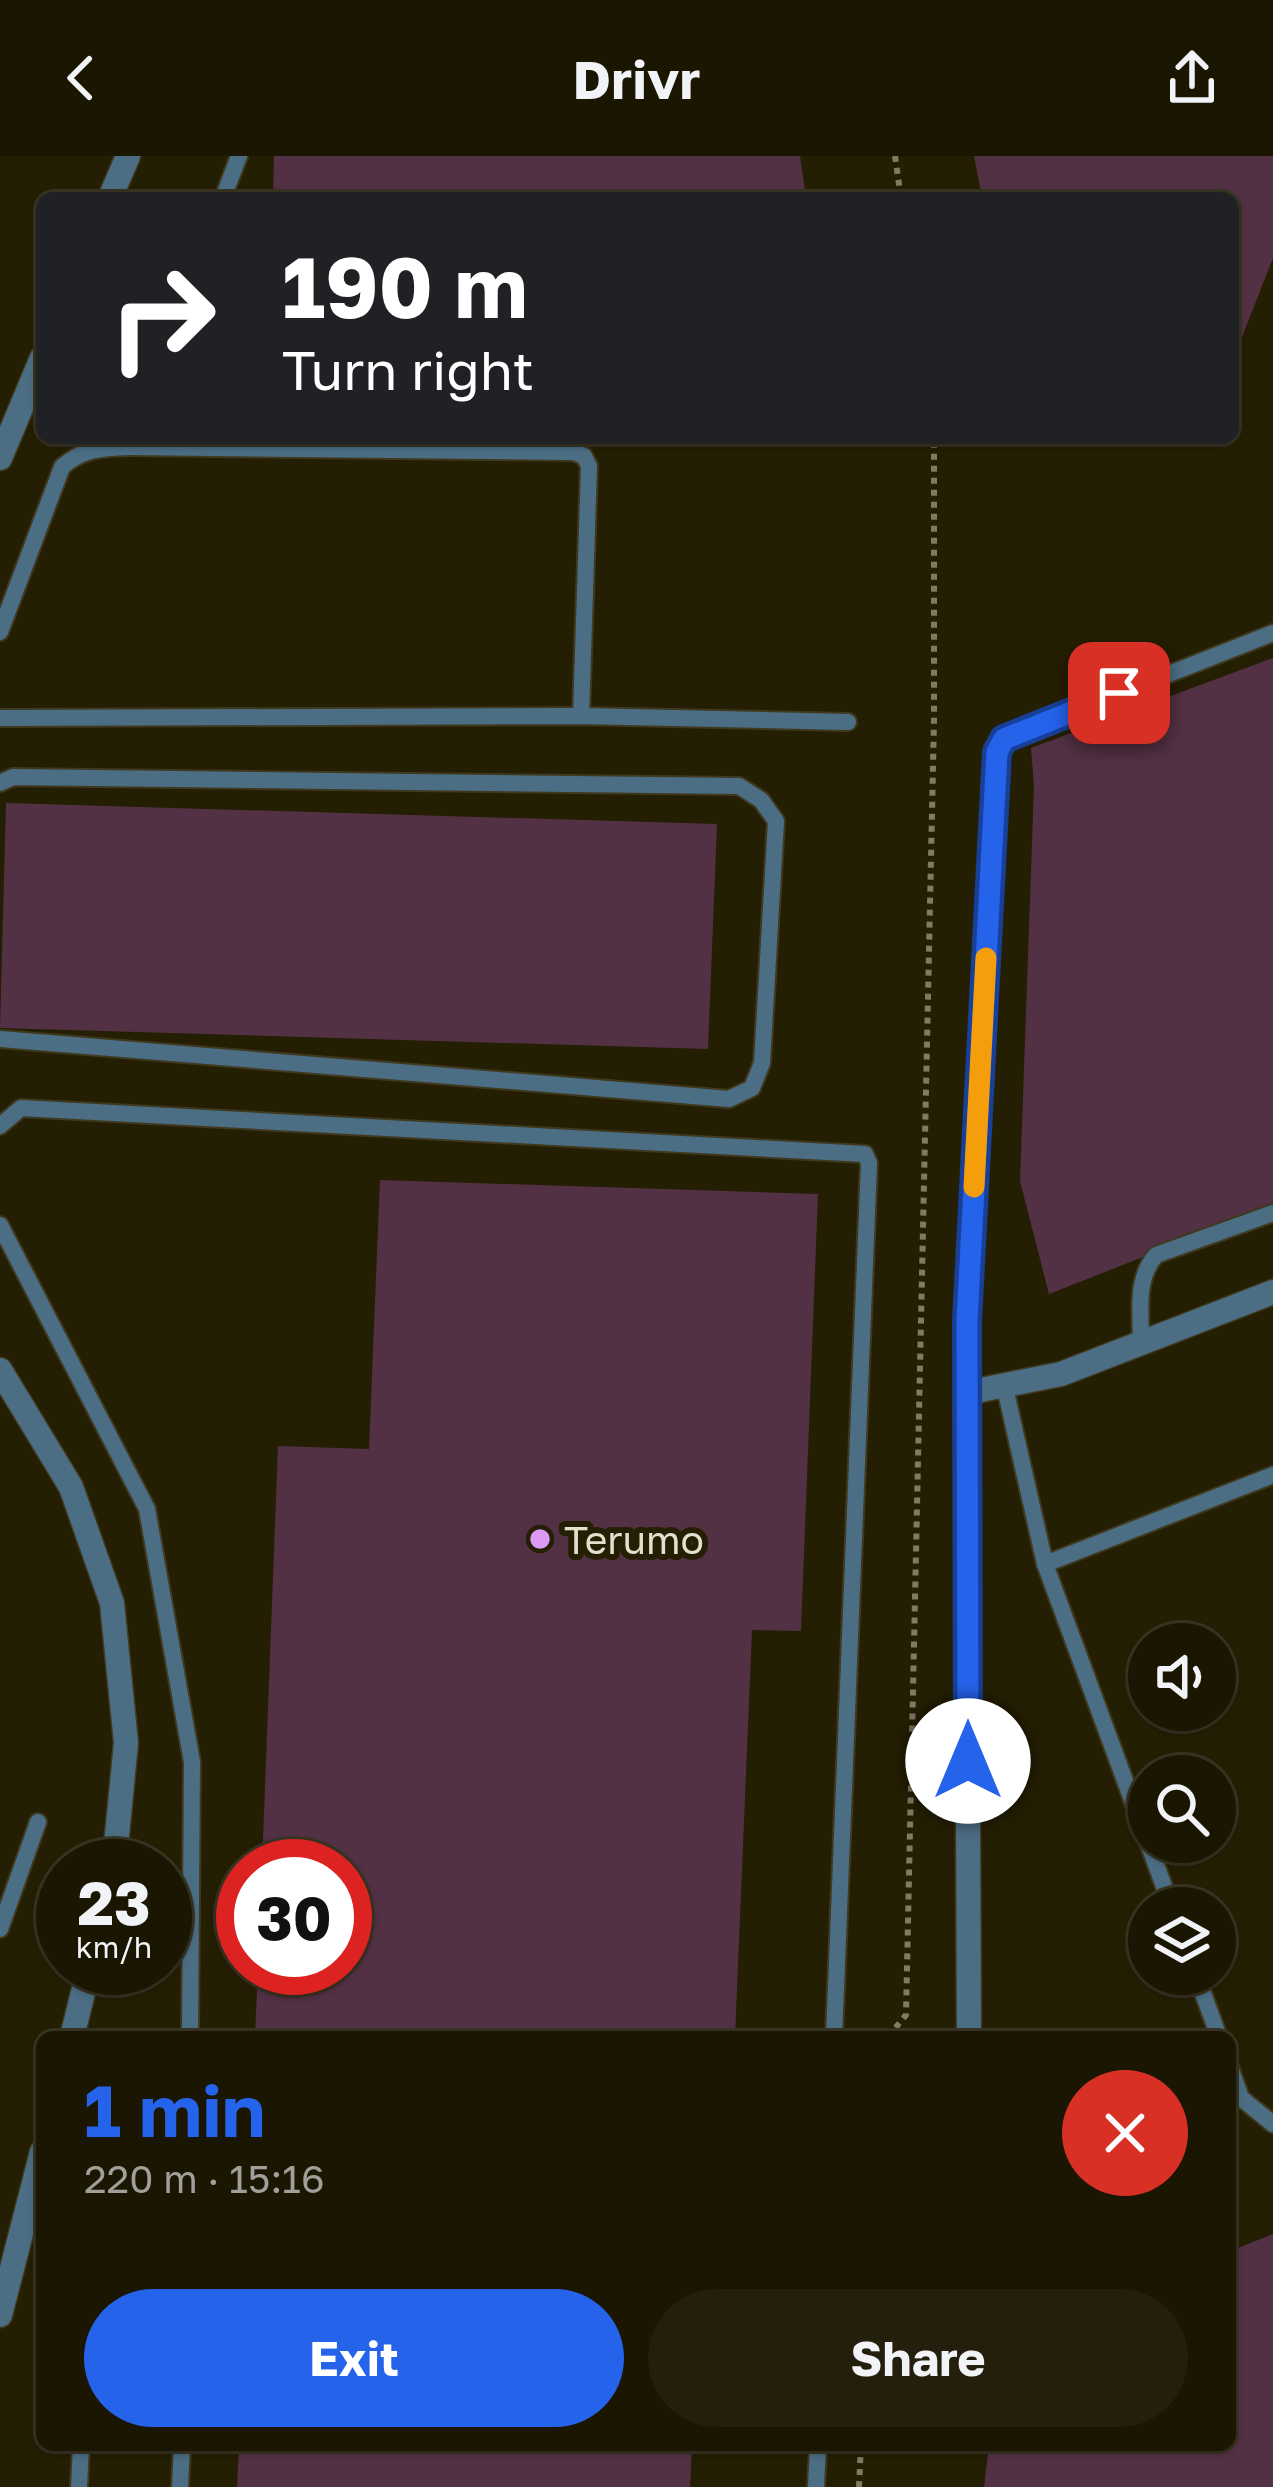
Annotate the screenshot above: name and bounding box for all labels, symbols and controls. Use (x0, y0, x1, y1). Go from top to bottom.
icon: back (48, 45, 114, 111)
icon: share (1159, 45, 1225, 111)
text: Drivr (573, 46, 700, 111)
text: 190 m (282, 236, 528, 336)
icon: right (84, 240, 240, 396)
text: Turn right (282, 337, 534, 402)
pin (1068, 642, 1170, 744)
icon: arrive (1086, 660, 1152, 726)
place label: Terumo (564, 1516, 704, 1563)
marker: Terumo (527, 1526, 553, 1552)
map controls (1128, 1623, 1236, 1995)
button: sound (1128, 1623, 1236, 1731)
position arrow (905, 1698, 1031, 1824)
button: search (1128, 1755, 1236, 1863)
speed limit sign: 30 (216, 1839, 372, 1995)
text: 23 (77, 1866, 151, 1938)
button: layers (1128, 1887, 1236, 1995)
text: km/h (76, 1929, 152, 1965)
text: 1 min (84, 2066, 265, 2153)
button: close (1062, 2070, 1188, 2196)
text: 220 m · 15:16 (84, 2155, 325, 2202)
button: Exit (84, 2289, 624, 2427)
button: Share (648, 2289, 1188, 2427)

